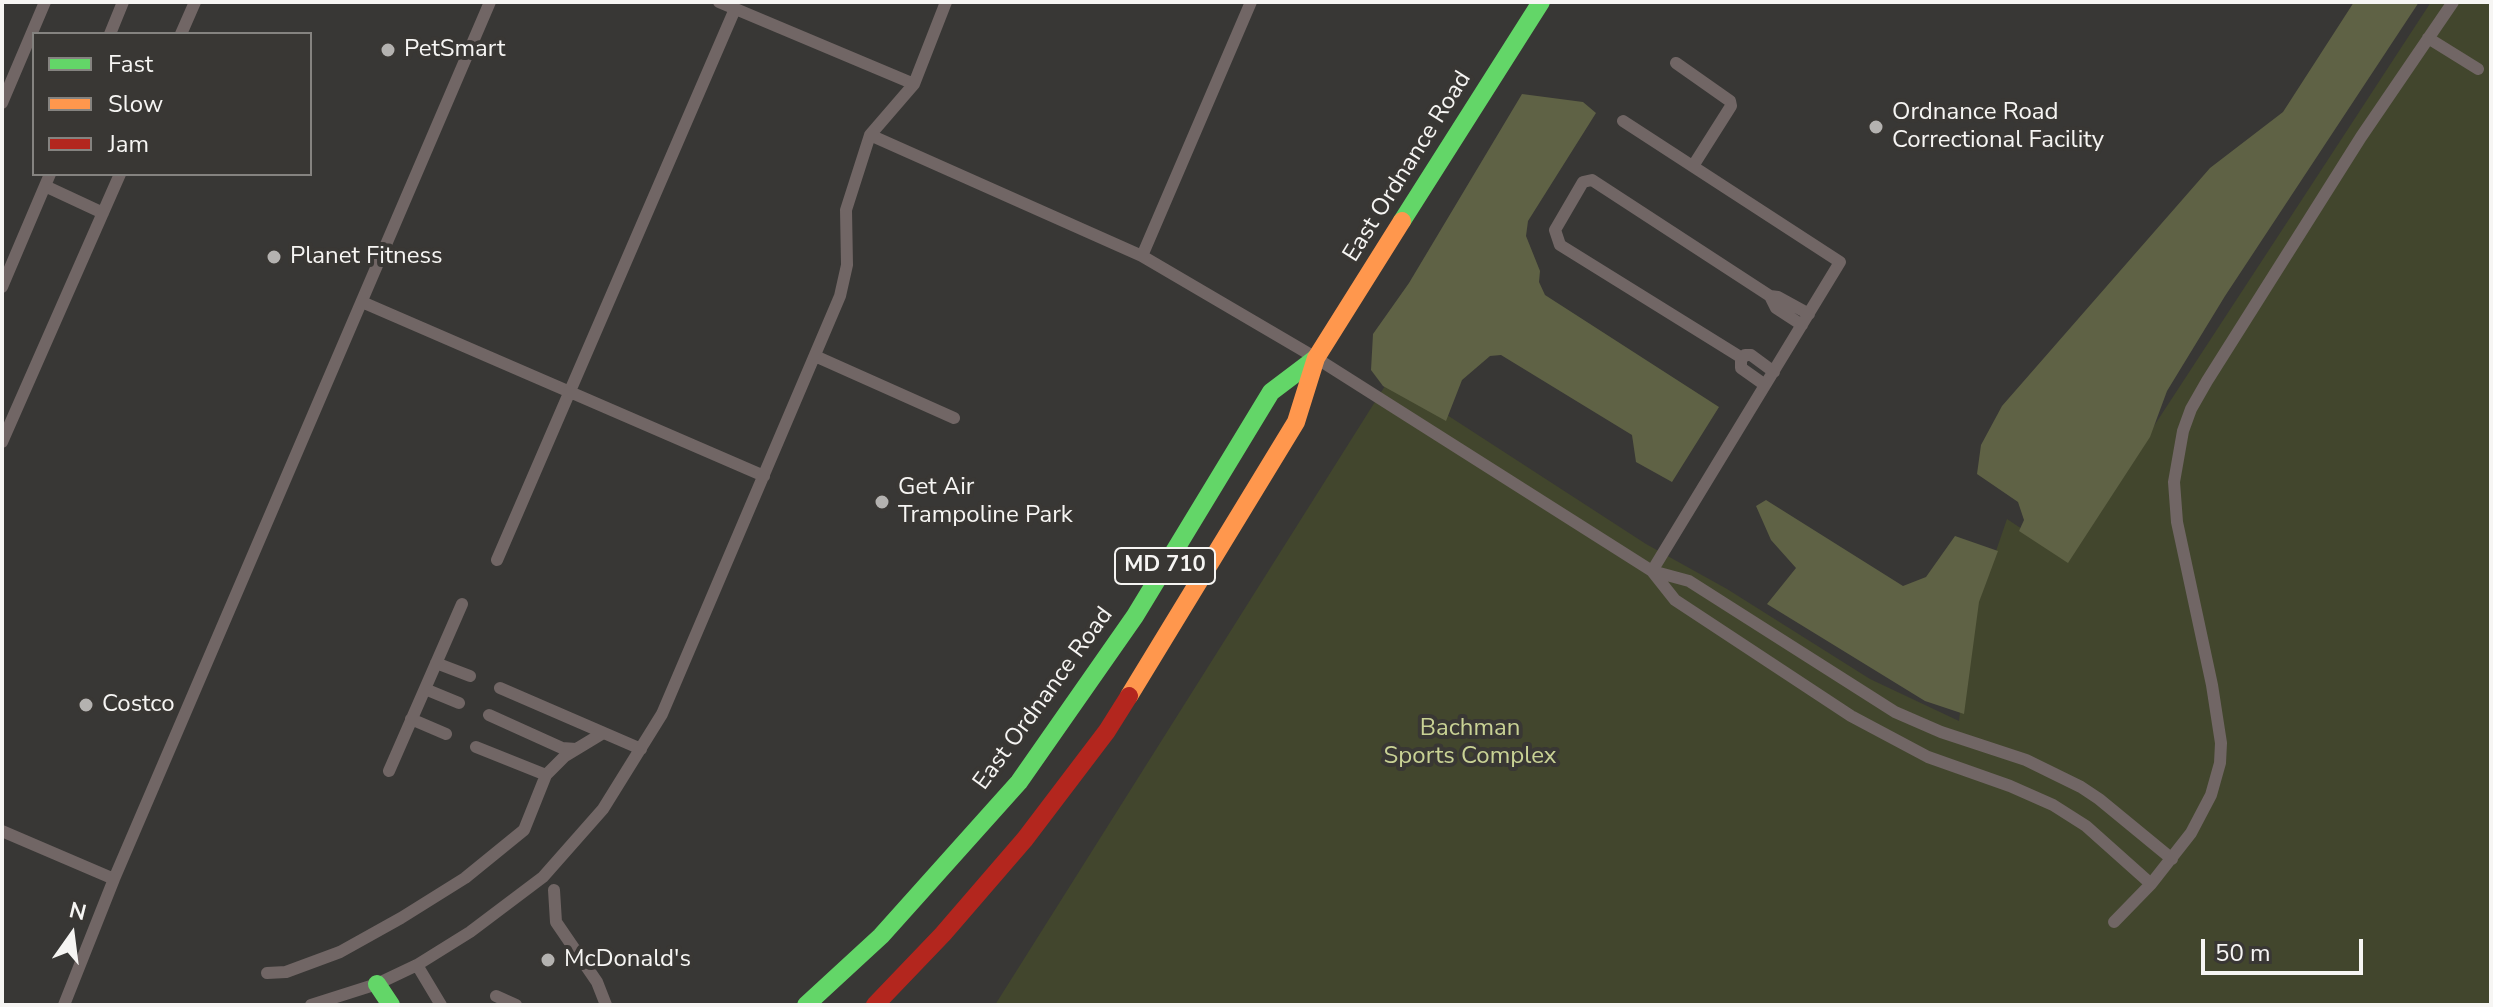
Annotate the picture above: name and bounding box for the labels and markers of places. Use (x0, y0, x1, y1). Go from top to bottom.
place label: PetSmart (404, 36, 505, 64)
marker: PetSmart (379, 41, 397, 59)
place label: Ordnance Road Correctional Facility (1892, 99, 2104, 155)
marker: Ordnance Road Correctional Facility (1867, 118, 1885, 136)
place label: Planet Fitness (290, 243, 443, 271)
marker: Planet Fitness (265, 248, 283, 266)
place label: Get Air Trampoline Park (898, 474, 1073, 530)
marker: Get Air Trampoline Park (873, 493, 891, 511)
place label: Costco (102, 691, 175, 719)
marker: Costco (77, 696, 95, 714)
place label: McDonald's (564, 946, 691, 974)
marker: McDonald's (539, 951, 557, 969)

